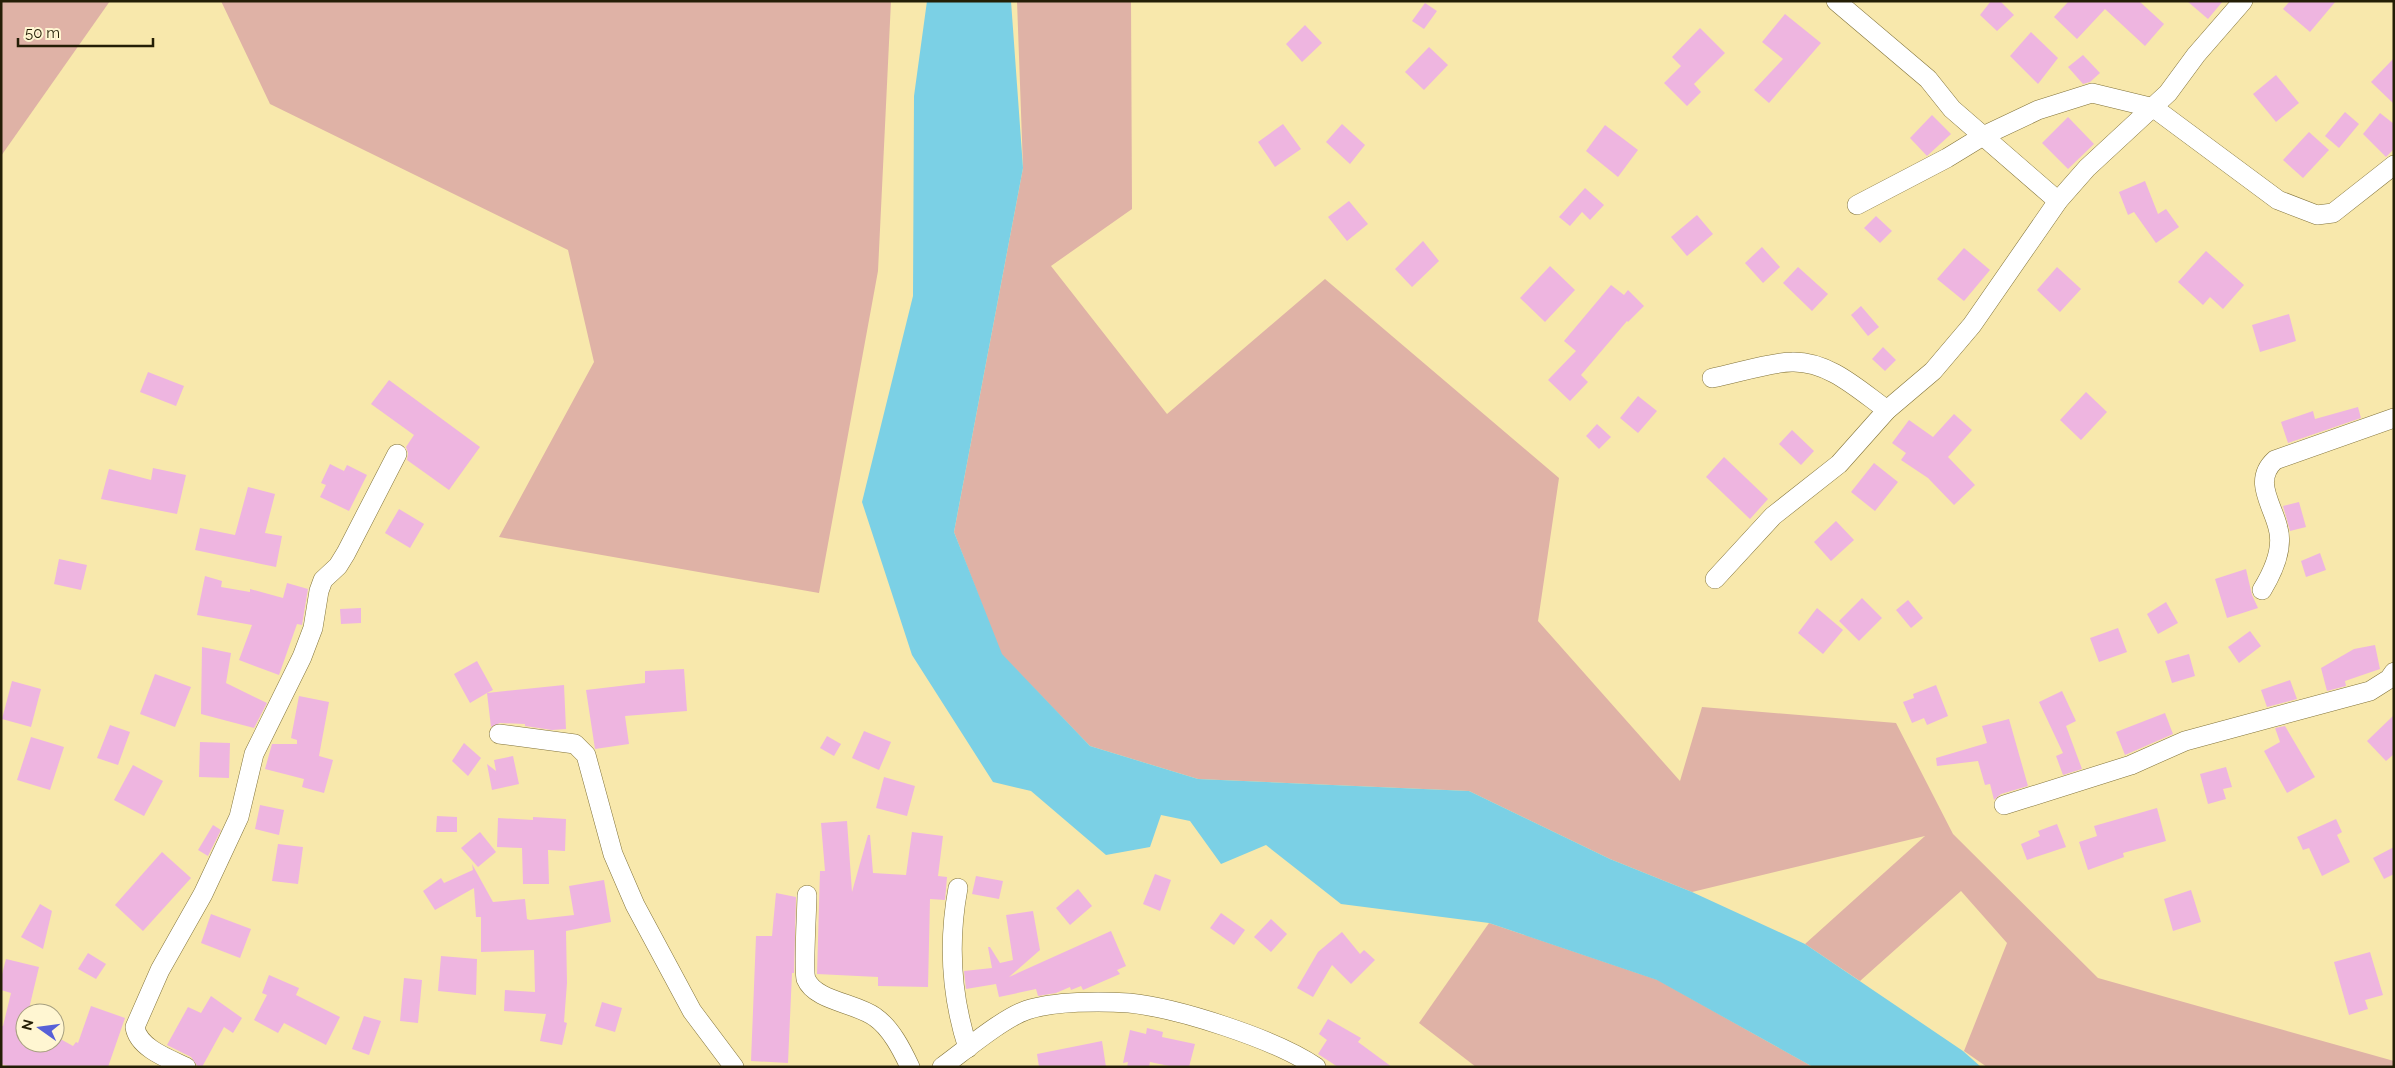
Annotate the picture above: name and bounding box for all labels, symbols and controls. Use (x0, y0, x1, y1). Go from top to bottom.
scale bar (18, 15, 152, 47)
text: 50 m (25, 24, 60, 42)
north arrow (15, 1003, 65, 1053)
text: N (18, 1018, 36, 1032)

